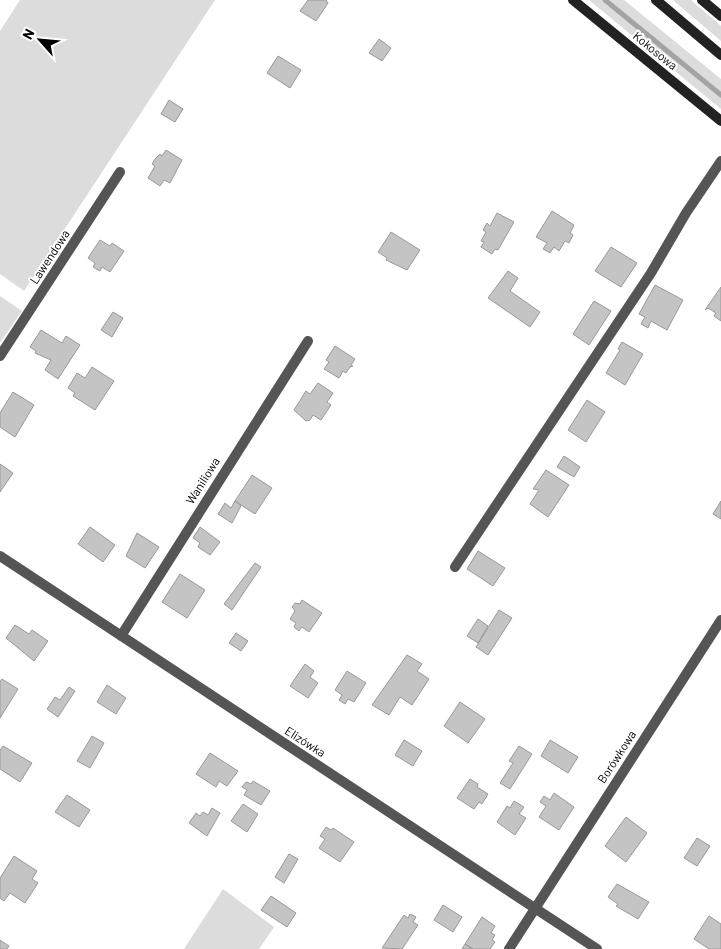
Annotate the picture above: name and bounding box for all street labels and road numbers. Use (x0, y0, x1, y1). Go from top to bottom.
street label: Kokosowa (631, 28, 681, 72)
street label: Lawendowa (27, 227, 72, 286)
street label: Waniliowa (182, 455, 222, 506)
street label: Elizówka (283, 723, 328, 759)
street label: Borówkowa (594, 728, 638, 785)

